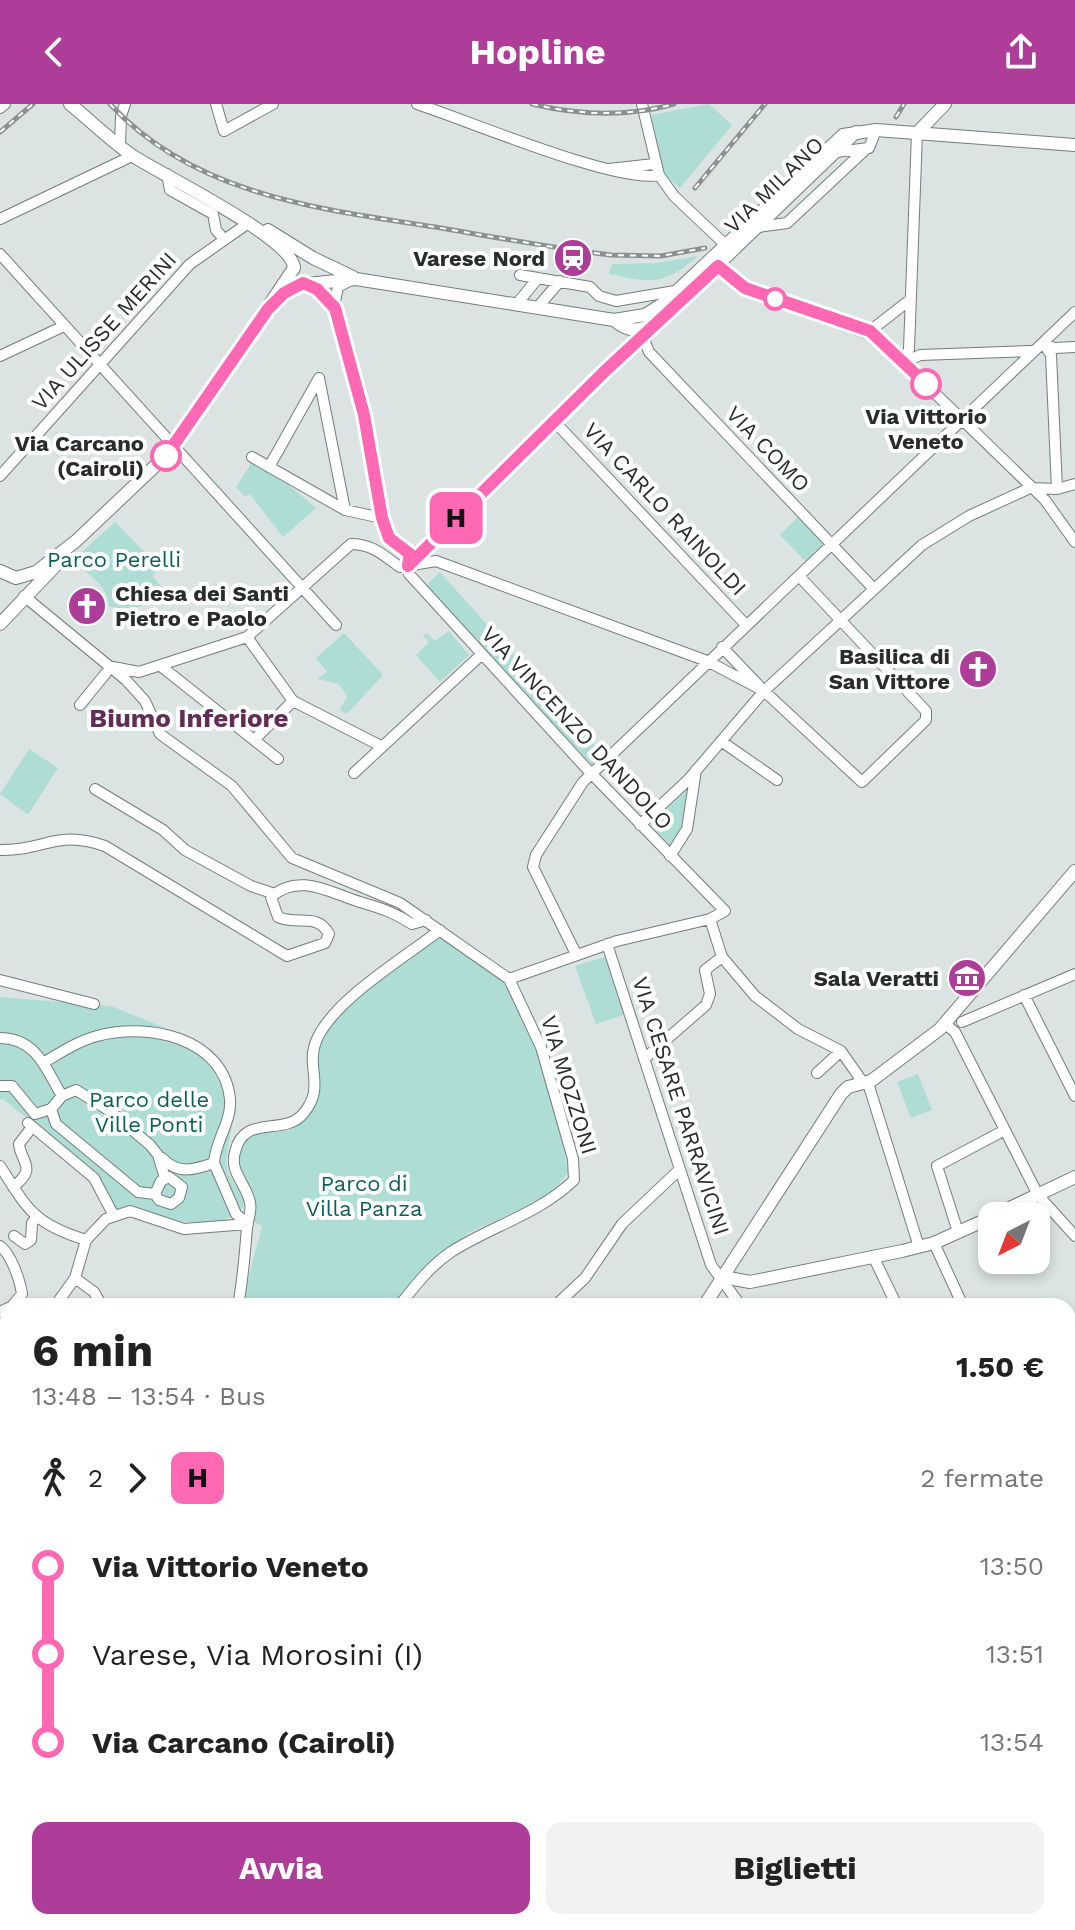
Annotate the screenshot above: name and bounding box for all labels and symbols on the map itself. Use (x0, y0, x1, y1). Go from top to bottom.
street label: VIA MILANO (719, 132, 829, 238)
station icon: Varese Nord (552, 237, 594, 279)
place label: Varese Nord (413, 246, 545, 271)
street label: VIA ULISSE MERINI (27, 247, 181, 415)
unlabelled marker (764, 288, 786, 310)
marker: Via Vittorio Veneto (911, 369, 941, 399)
street label: VIA COMO (721, 401, 815, 497)
place label: Via Vittorio Veneto (865, 404, 987, 454)
street label: VIA CARLO RAINOLDI (579, 418, 751, 600)
place label: Via Carcano (Cairoli) (15, 431, 144, 481)
marker: Via Carcano (Cairoli) (151, 441, 181, 471)
line badge: H (430, 492, 482, 544)
park label: Parco Perelli (47, 547, 181, 572)
place label: Chiesa dei Santi Pietro e Paolo (115, 581, 289, 631)
church icon: Chiesa dei Santi Pietro e Paolo (66, 585, 108, 627)
street label: VIA VINCENZO DANDOLO (476, 621, 678, 835)
place label: Basilica di San Vittore (829, 644, 950, 694)
church icon: Basilica di San Vittore (957, 648, 999, 690)
district label: Biumo Inferiore (89, 703, 289, 733)
museum icon: Sala Veratti (946, 957, 988, 999)
place label: Sala Veratti (814, 966, 939, 991)
street label: VIA CESARE PARRAVICINI (627, 974, 735, 1238)
street label: VIA MOZZONI (536, 1013, 602, 1157)
park label: Parco delle Ville Ponti (89, 1087, 209, 1137)
park label: Parco di Villa Panza (306, 1171, 422, 1221)
north arrow (978, 1202, 1050, 1274)

